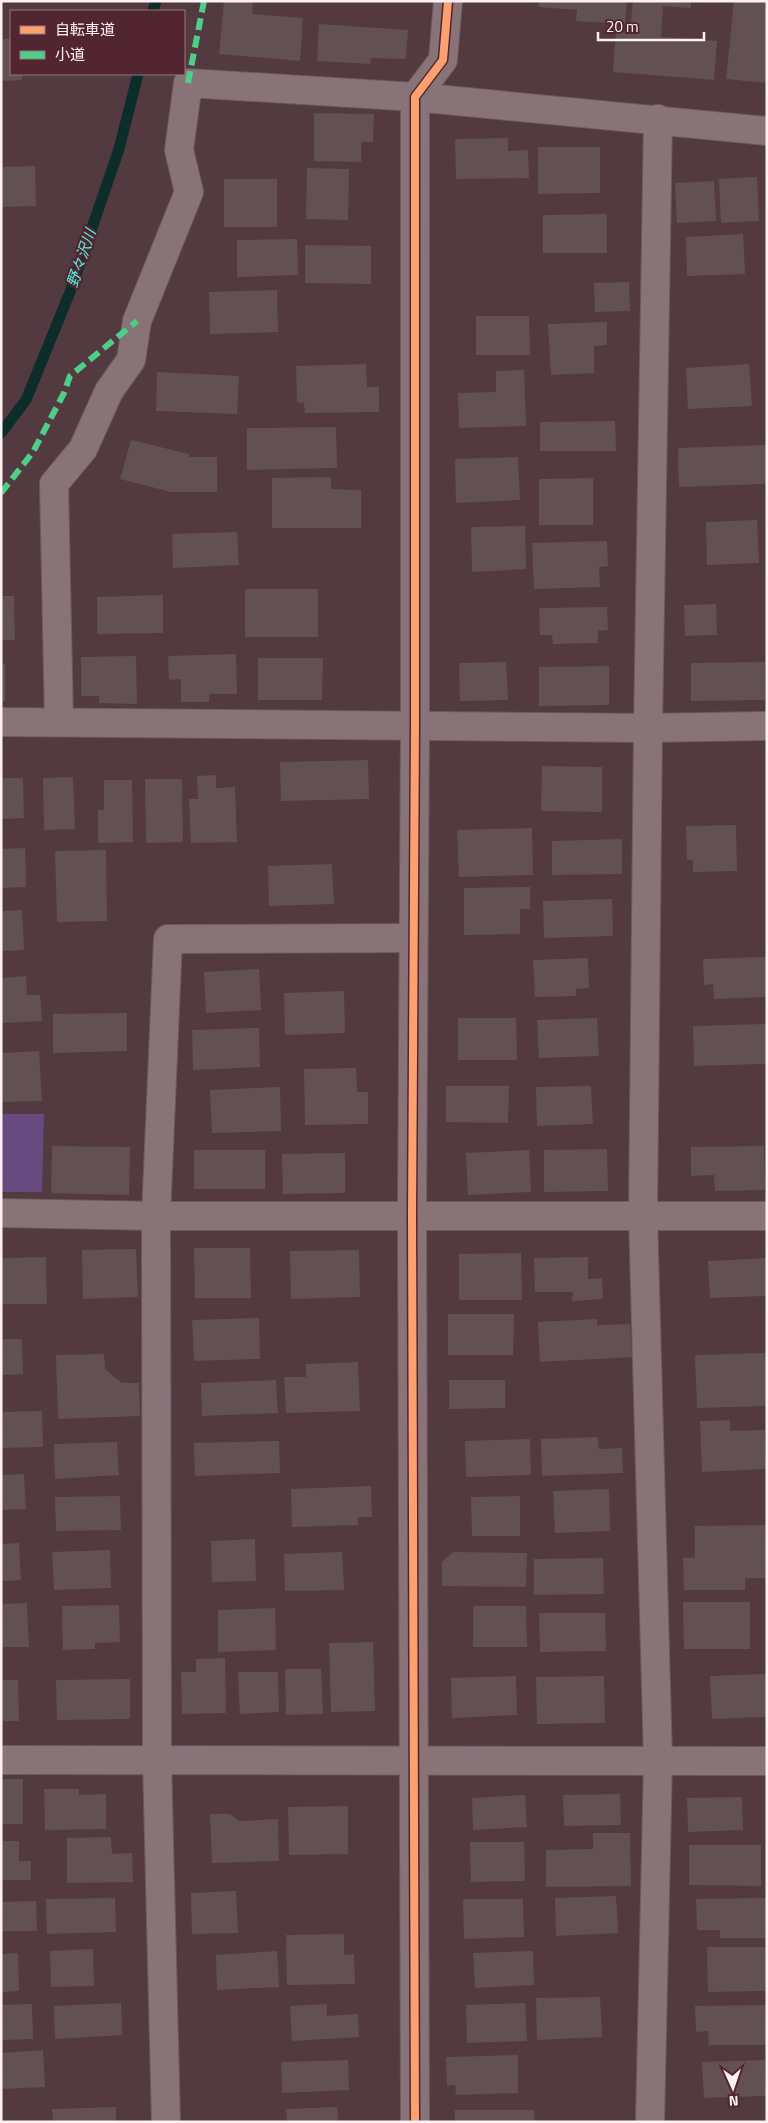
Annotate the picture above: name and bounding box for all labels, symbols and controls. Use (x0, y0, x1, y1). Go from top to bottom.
legend (10, 10, 185, 75)
scale bar (598, 10, 704, 42)
text: 20 m (606, 15, 639, 38)
text: 自転車道 (55, 18, 115, 41)
text: 小道 (55, 43, 85, 66)
water label: 野々沢川 (60, 224, 102, 290)
north arrow (708, 2063, 758, 2113)
text: N (728, 2091, 739, 2112)

